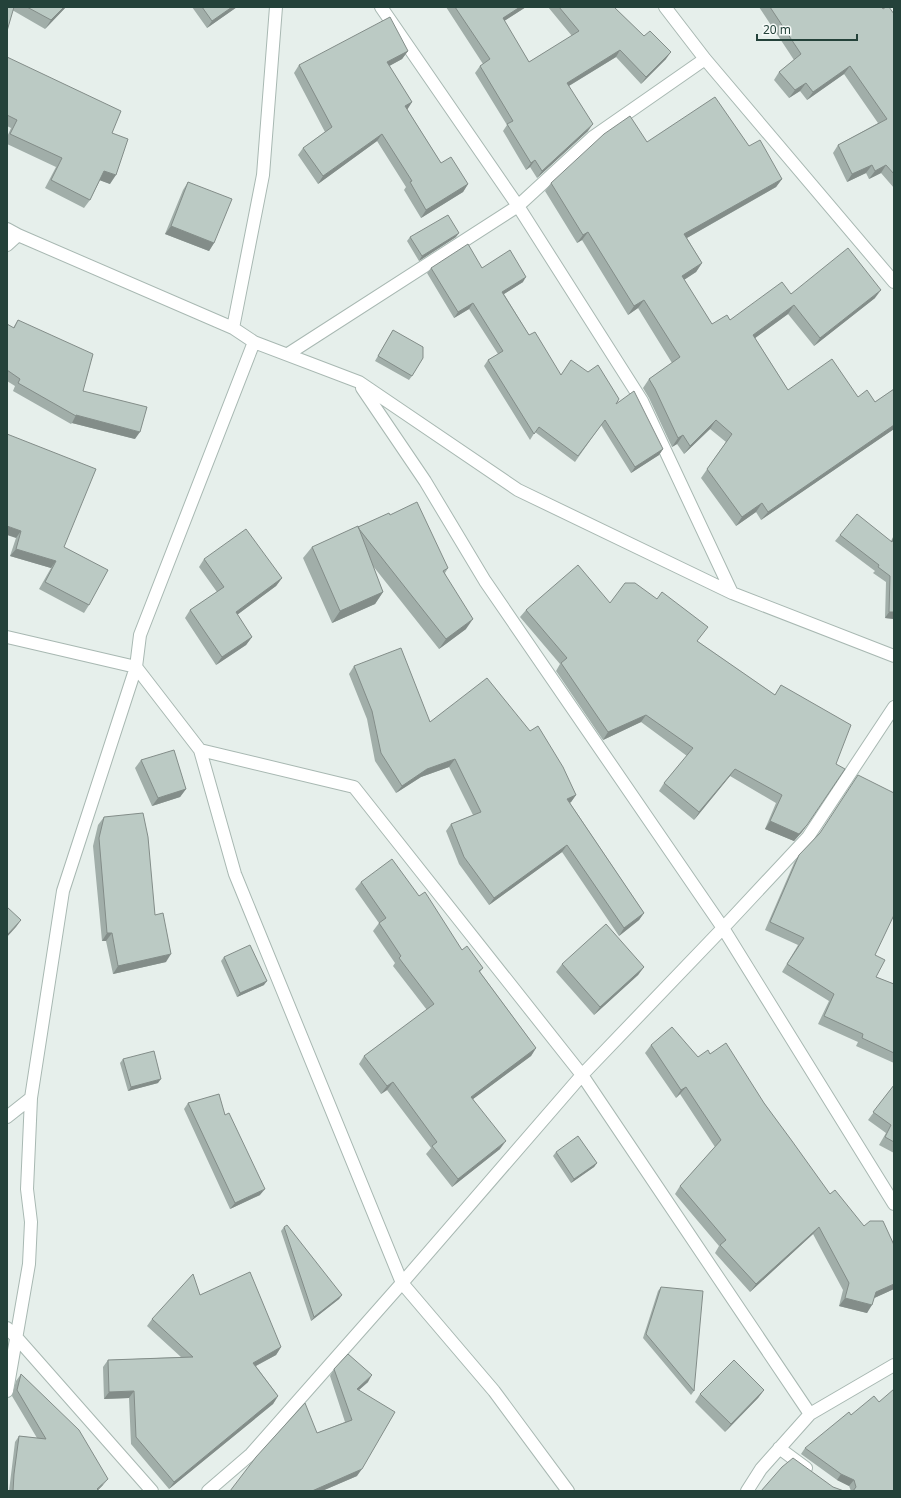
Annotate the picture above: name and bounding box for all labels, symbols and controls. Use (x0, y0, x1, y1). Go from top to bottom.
scale bar (757, 16, 857, 42)
text: 20 m (763, 21, 791, 38)

